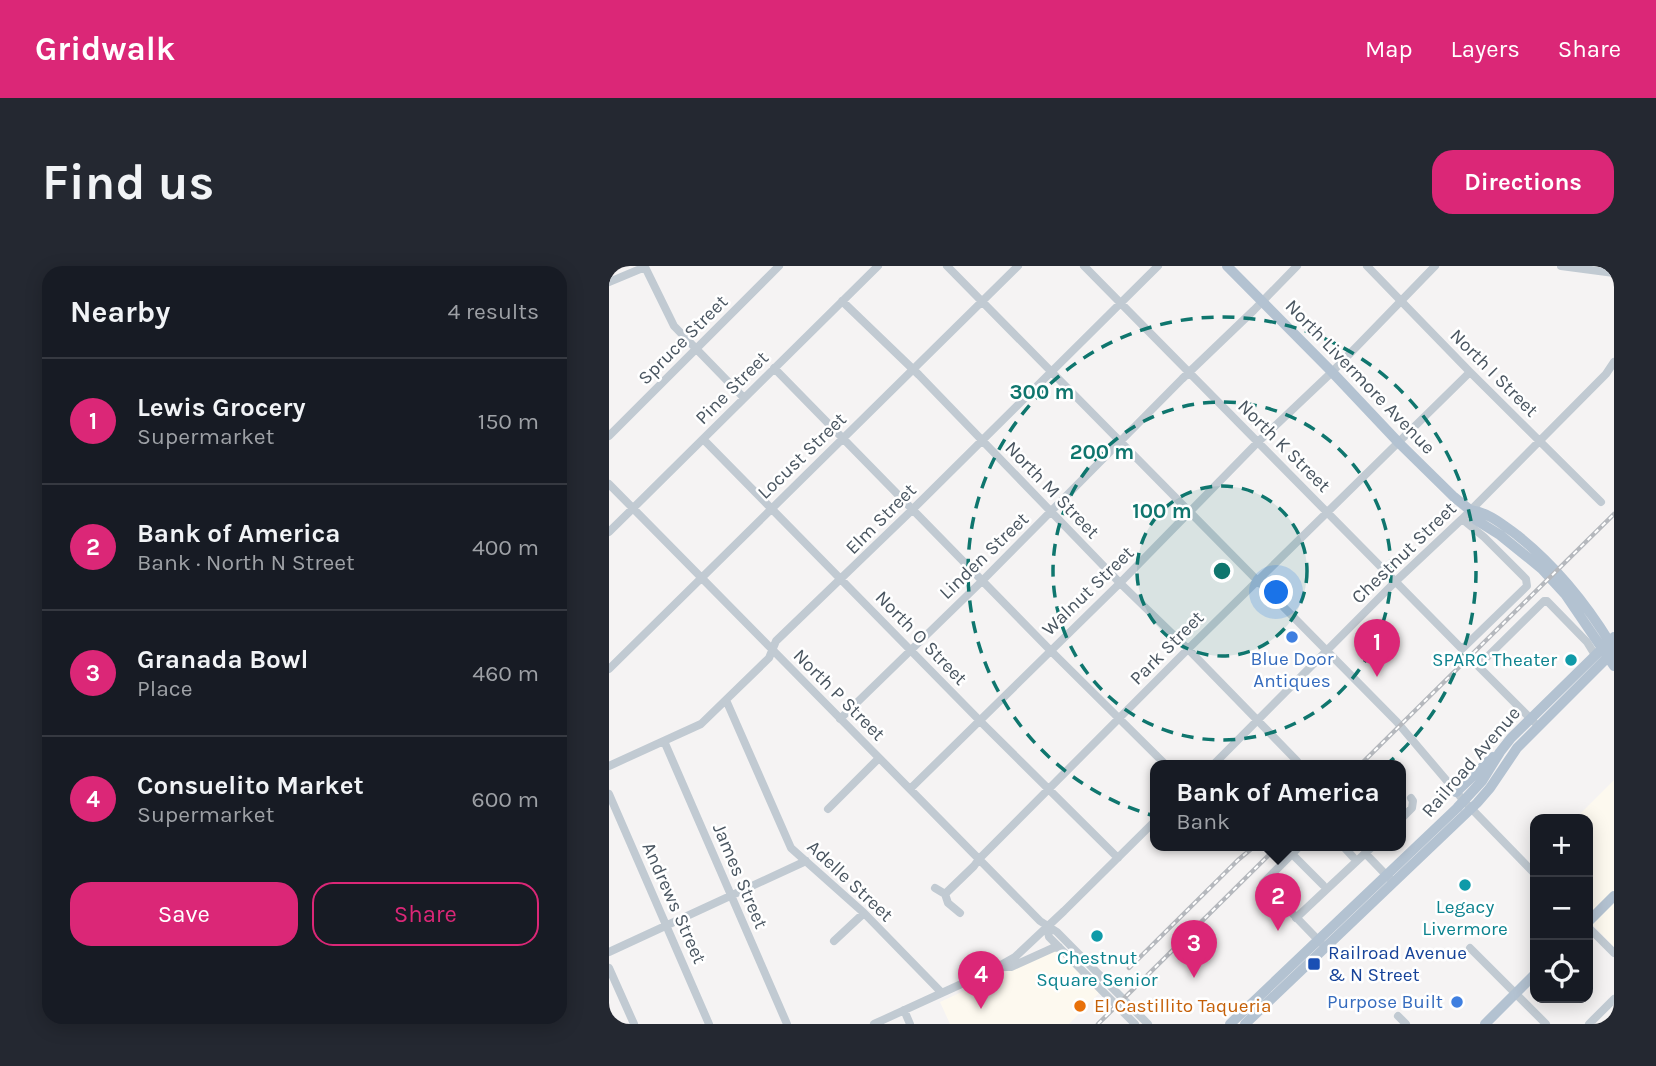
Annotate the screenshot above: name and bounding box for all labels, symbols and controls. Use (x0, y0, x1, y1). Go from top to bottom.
text: Gridwalk (35, 30, 175, 68)
text: Map (1365, 35, 1413, 63)
text: Layers (1451, 35, 1520, 63)
text: Share (1558, 35, 1621, 63)
button: Directions (1432, 150, 1614, 214)
text: Find us (42, 154, 214, 211)
street label: Spruce Street (634, 291, 732, 389)
text: Nearby (70, 294, 170, 330)
street label: North Livermore Avenue (1281, 295, 1439, 459)
text: 4 results (447, 298, 539, 325)
street label: North I Street (1445, 324, 1543, 422)
street label: Pine Street (691, 347, 773, 429)
text: 300 m (1010, 380, 1074, 404)
text: Lewis Grocery (137, 392, 306, 423)
street label: North K Street (1233, 395, 1335, 497)
text: 1 (89, 408, 97, 435)
text: 150 m (478, 408, 539, 435)
street label: Locust Street (753, 408, 851, 504)
text: Supermarket (137, 423, 274, 450)
street label: North M Street (1000, 437, 1104, 543)
text: 200 m (1070, 440, 1134, 464)
street label: Elm Street (841, 479, 921, 559)
street label: Chestnut Street (1347, 498, 1461, 608)
text: 100 m (1132, 499, 1192, 523)
street label: Linden Street (935, 508, 1033, 604)
text: Bank of America (137, 518, 341, 549)
text: 2 (86, 534, 100, 561)
text: 400 m (472, 534, 539, 561)
street label: Walnut Street (1038, 542, 1138, 640)
text: Bank · North N Street (137, 549, 355, 576)
centre of rings (1210, 559, 1234, 583)
your location (1259, 575, 1293, 609)
street label: North O Street (871, 586, 971, 690)
street label: Park Street (1126, 607, 1208, 689)
pin: 1 (1354, 619, 1400, 677)
marker: Blue Door Antiques (1284, 629, 1300, 645)
text: Granada Bowl (137, 644, 308, 675)
street label: North P Street (789, 645, 889, 745)
place label: Blue Door Antiques (1250, 648, 1334, 692)
place label: SPARC Theater (1432, 649, 1557, 671)
marker: SPARC Theater (1563, 652, 1579, 668)
text: 3 (86, 660, 100, 687)
text: 460 m (472, 660, 539, 687)
text: Place (137, 675, 193, 702)
street label: Railroad Avenue (1417, 702, 1525, 822)
popup (1150, 760, 1406, 851)
text: Consuelito Market (137, 770, 364, 801)
text: Bank of America (1176, 777, 1380, 808)
text: 4 (86, 786, 100, 813)
text: 600 m (472, 786, 539, 813)
text: Supermarket (137, 801, 274, 828)
text: Bank (1176, 808, 1230, 835)
map controls (1530, 814, 1593, 1003)
button: + (1530, 814, 1593, 877)
street label: James Street (708, 820, 772, 932)
street label: Adelle Street (803, 836, 897, 926)
street label: Andrews Street (637, 839, 711, 967)
pin: 2 (1255, 873, 1301, 931)
marker: Legacy Livermore (1457, 877, 1473, 893)
button: − (1530, 877, 1593, 940)
button: Save (70, 882, 298, 946)
button: Share (312, 882, 539, 946)
place label: Legacy Livermore (1422, 896, 1508, 940)
pin: 3 (1171, 920, 1217, 978)
marker: Chestnut Square Senior (1089, 928, 1105, 944)
button: locate (1530, 940, 1593, 1003)
place label: Railroad Avenue & N Street (1328, 942, 1467, 986)
place label: Chestnut Square Senior (1036, 947, 1158, 991)
pin: 4 (958, 951, 1004, 1009)
marker: Railroad Avenue & N Street (1306, 956, 1322, 972)
place label: Purpose Built (1327, 991, 1443, 1013)
marker: Purpose Built (1449, 994, 1465, 1010)
place label: El Castillito Taqueria (1094, 995, 1271, 1017)
marker: El Castillito Taqueria (1072, 998, 1088, 1014)

